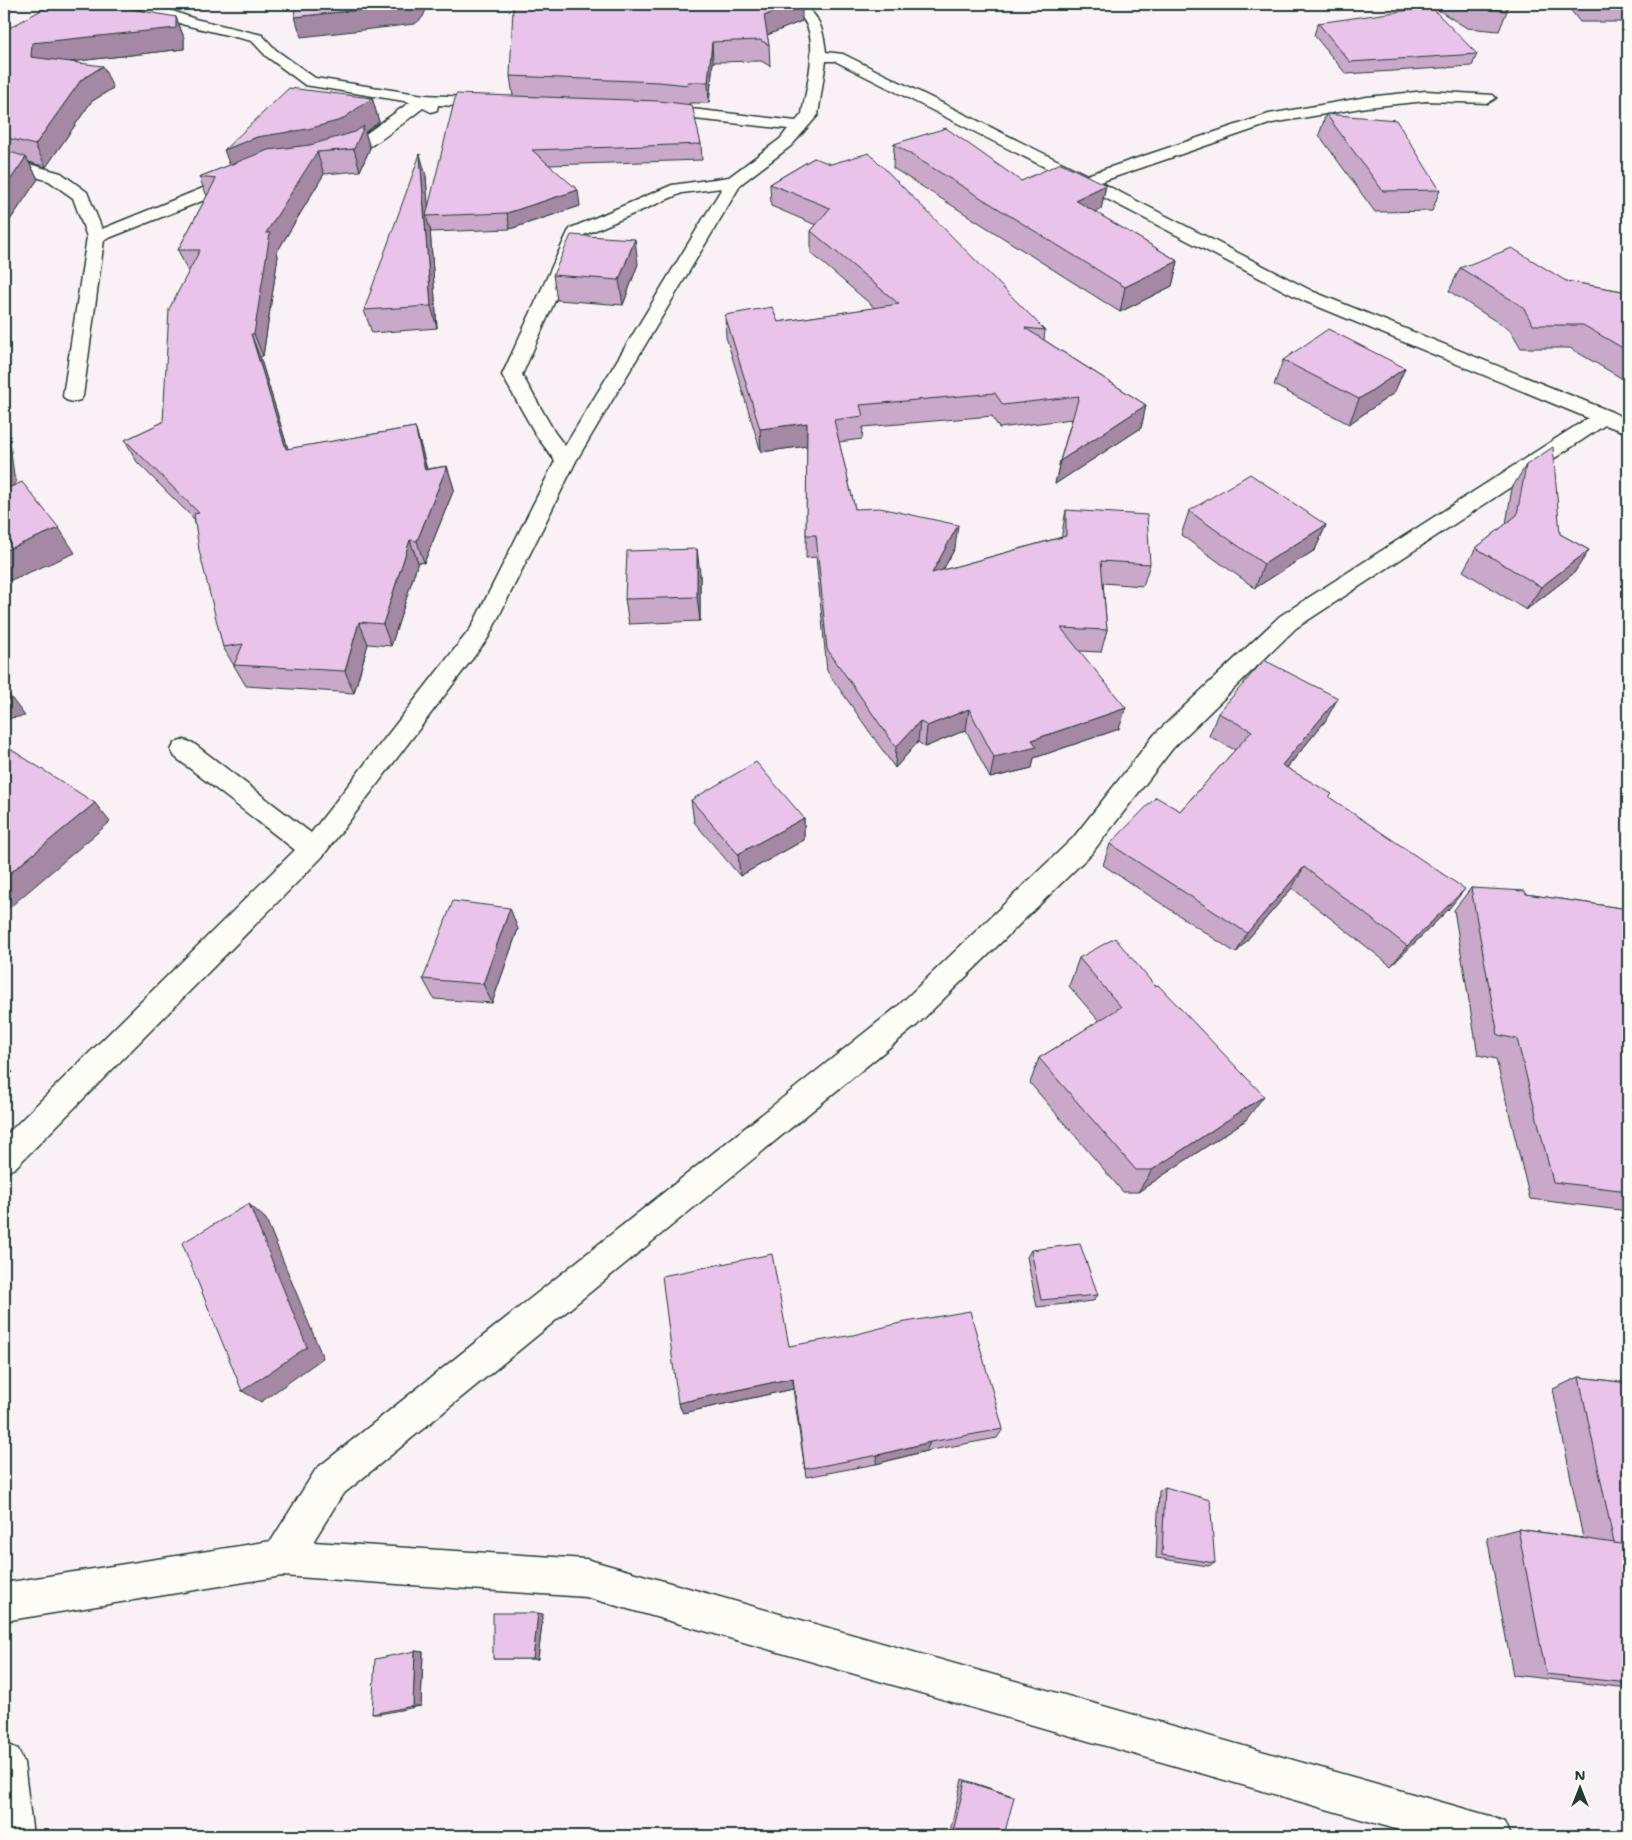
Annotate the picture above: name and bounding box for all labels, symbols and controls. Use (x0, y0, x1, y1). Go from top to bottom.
north arrow (1554, 1762, 1604, 1812)
text: N (1574, 1766, 1586, 1784)

